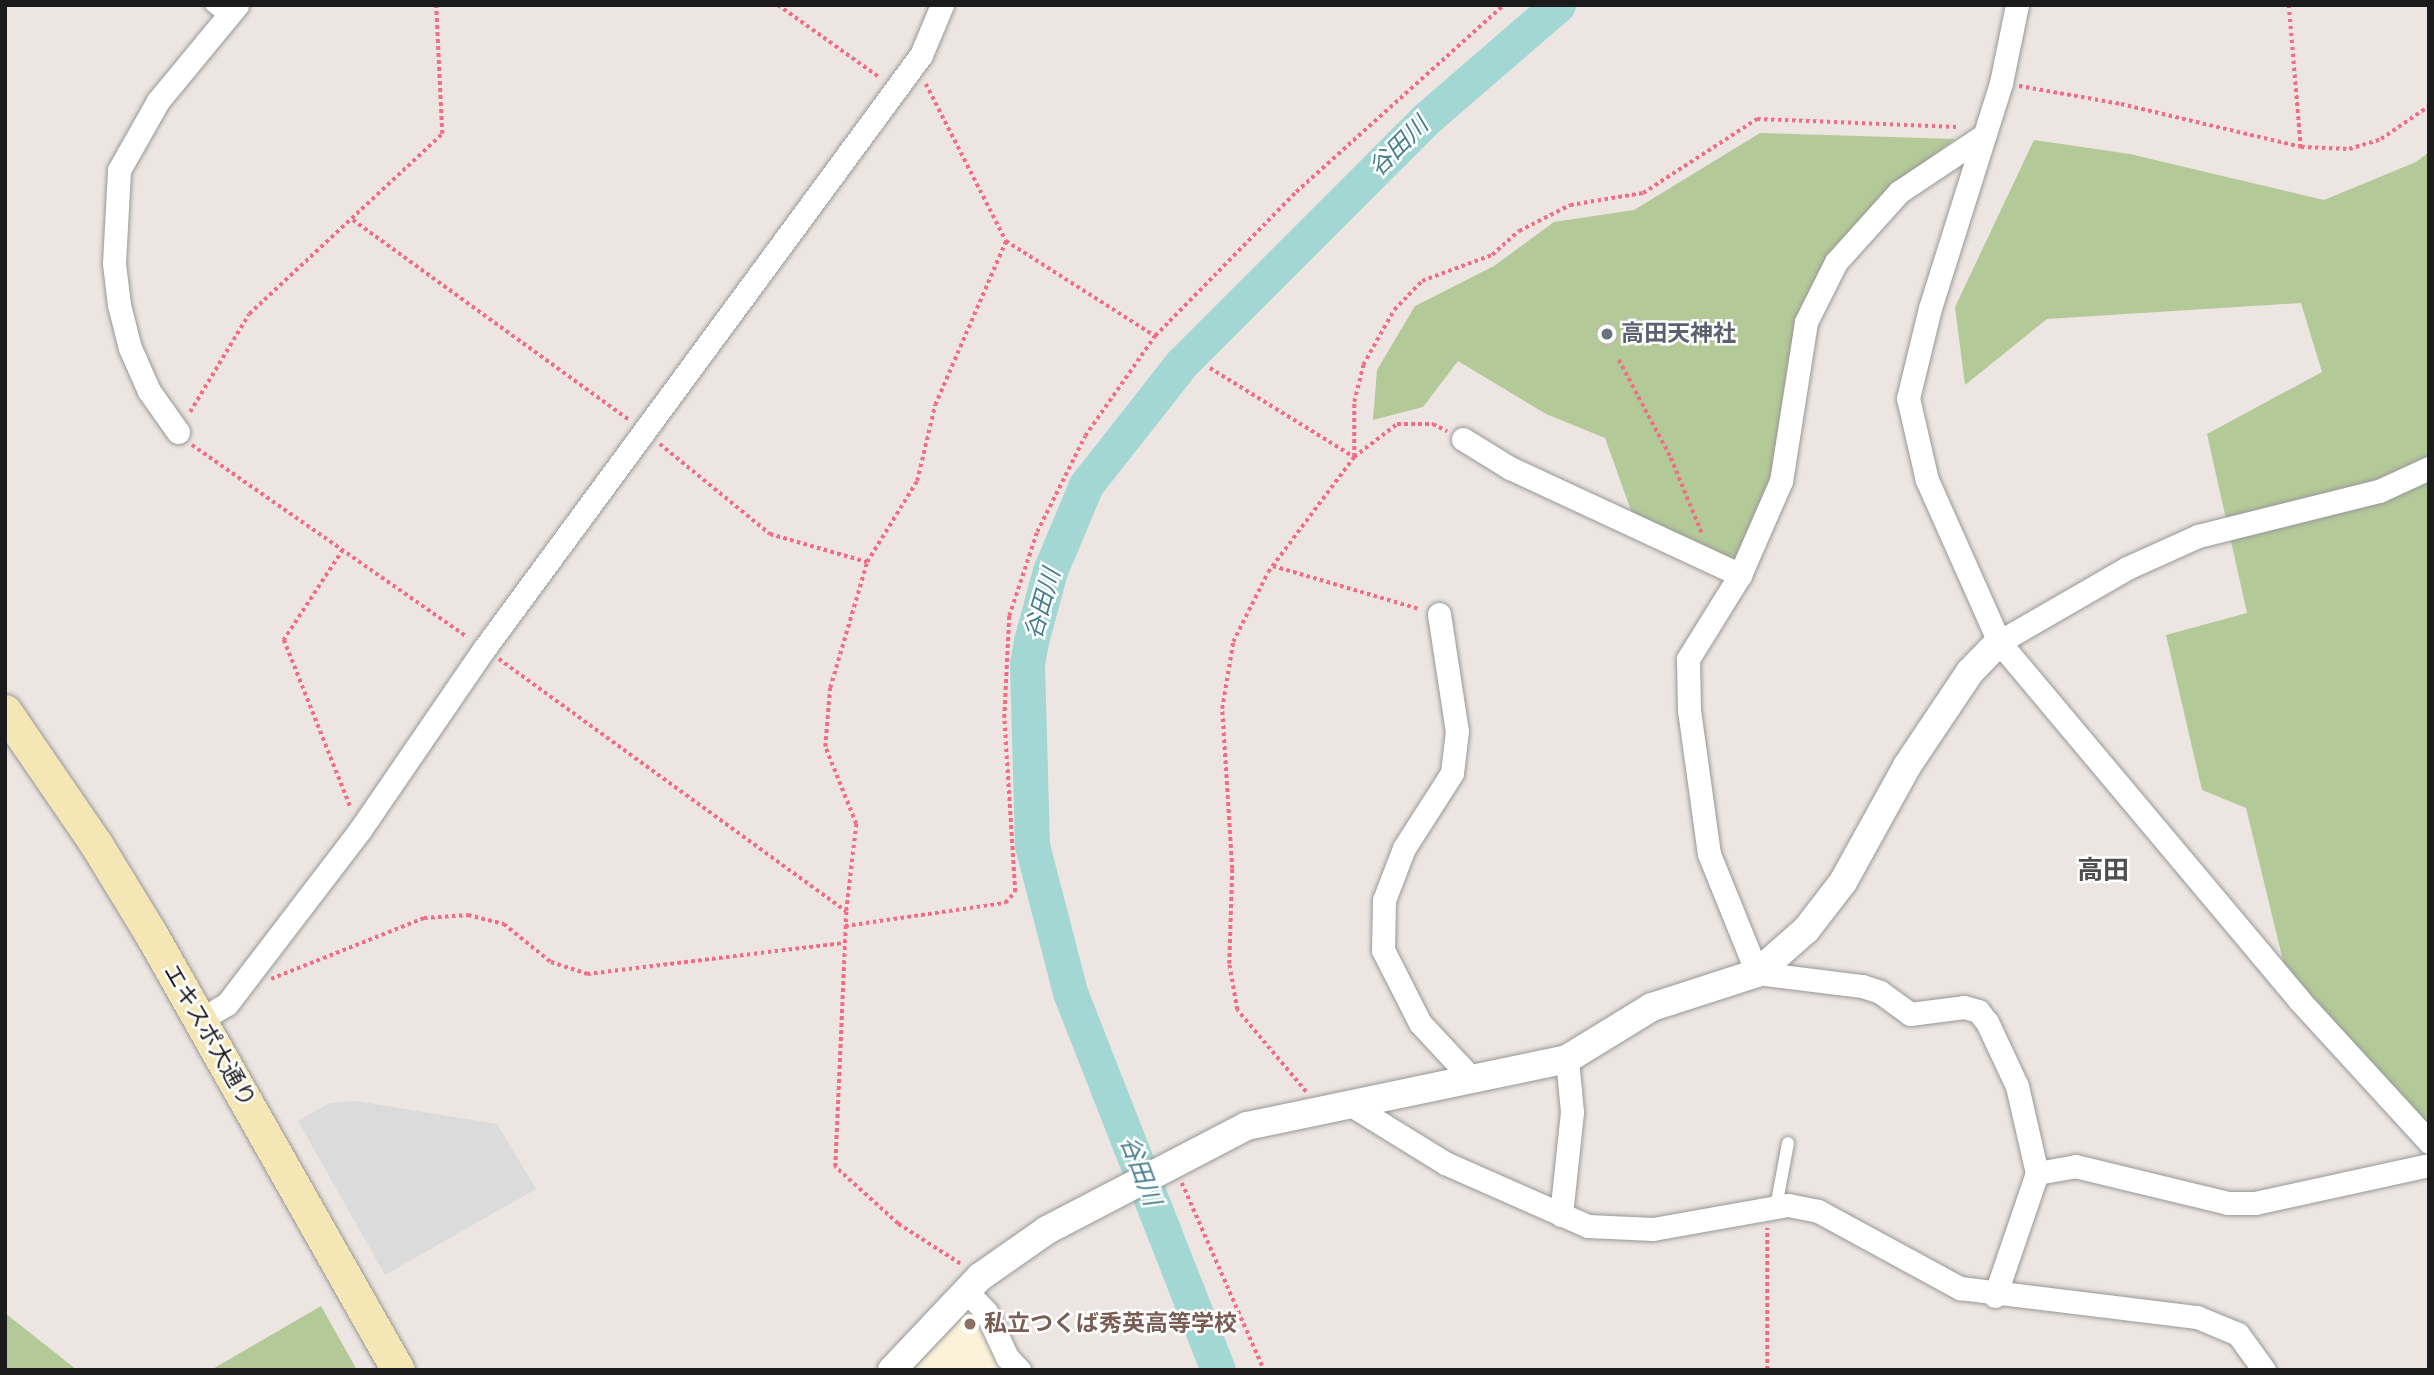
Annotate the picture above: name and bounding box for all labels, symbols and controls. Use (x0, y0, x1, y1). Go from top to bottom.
water label: 谷田川 (1363, 111, 1435, 183)
place label: 高田天神社 (1621, 320, 1736, 348)
marker: 高田天神社 (1599, 326, 1615, 342)
water label: 谷田川 (1019, 565, 1067, 643)
district label: 高田 (2077, 856, 2129, 888)
street label: エキスポ大通り (157, 959, 261, 1113)
water label: 谷田川 (1114, 1132, 1166, 1210)
place label: 私立つくば秀英高等学校 (984, 1310, 1237, 1338)
marker: 私立つくば秀英高等学校 (962, 1316, 978, 1332)

